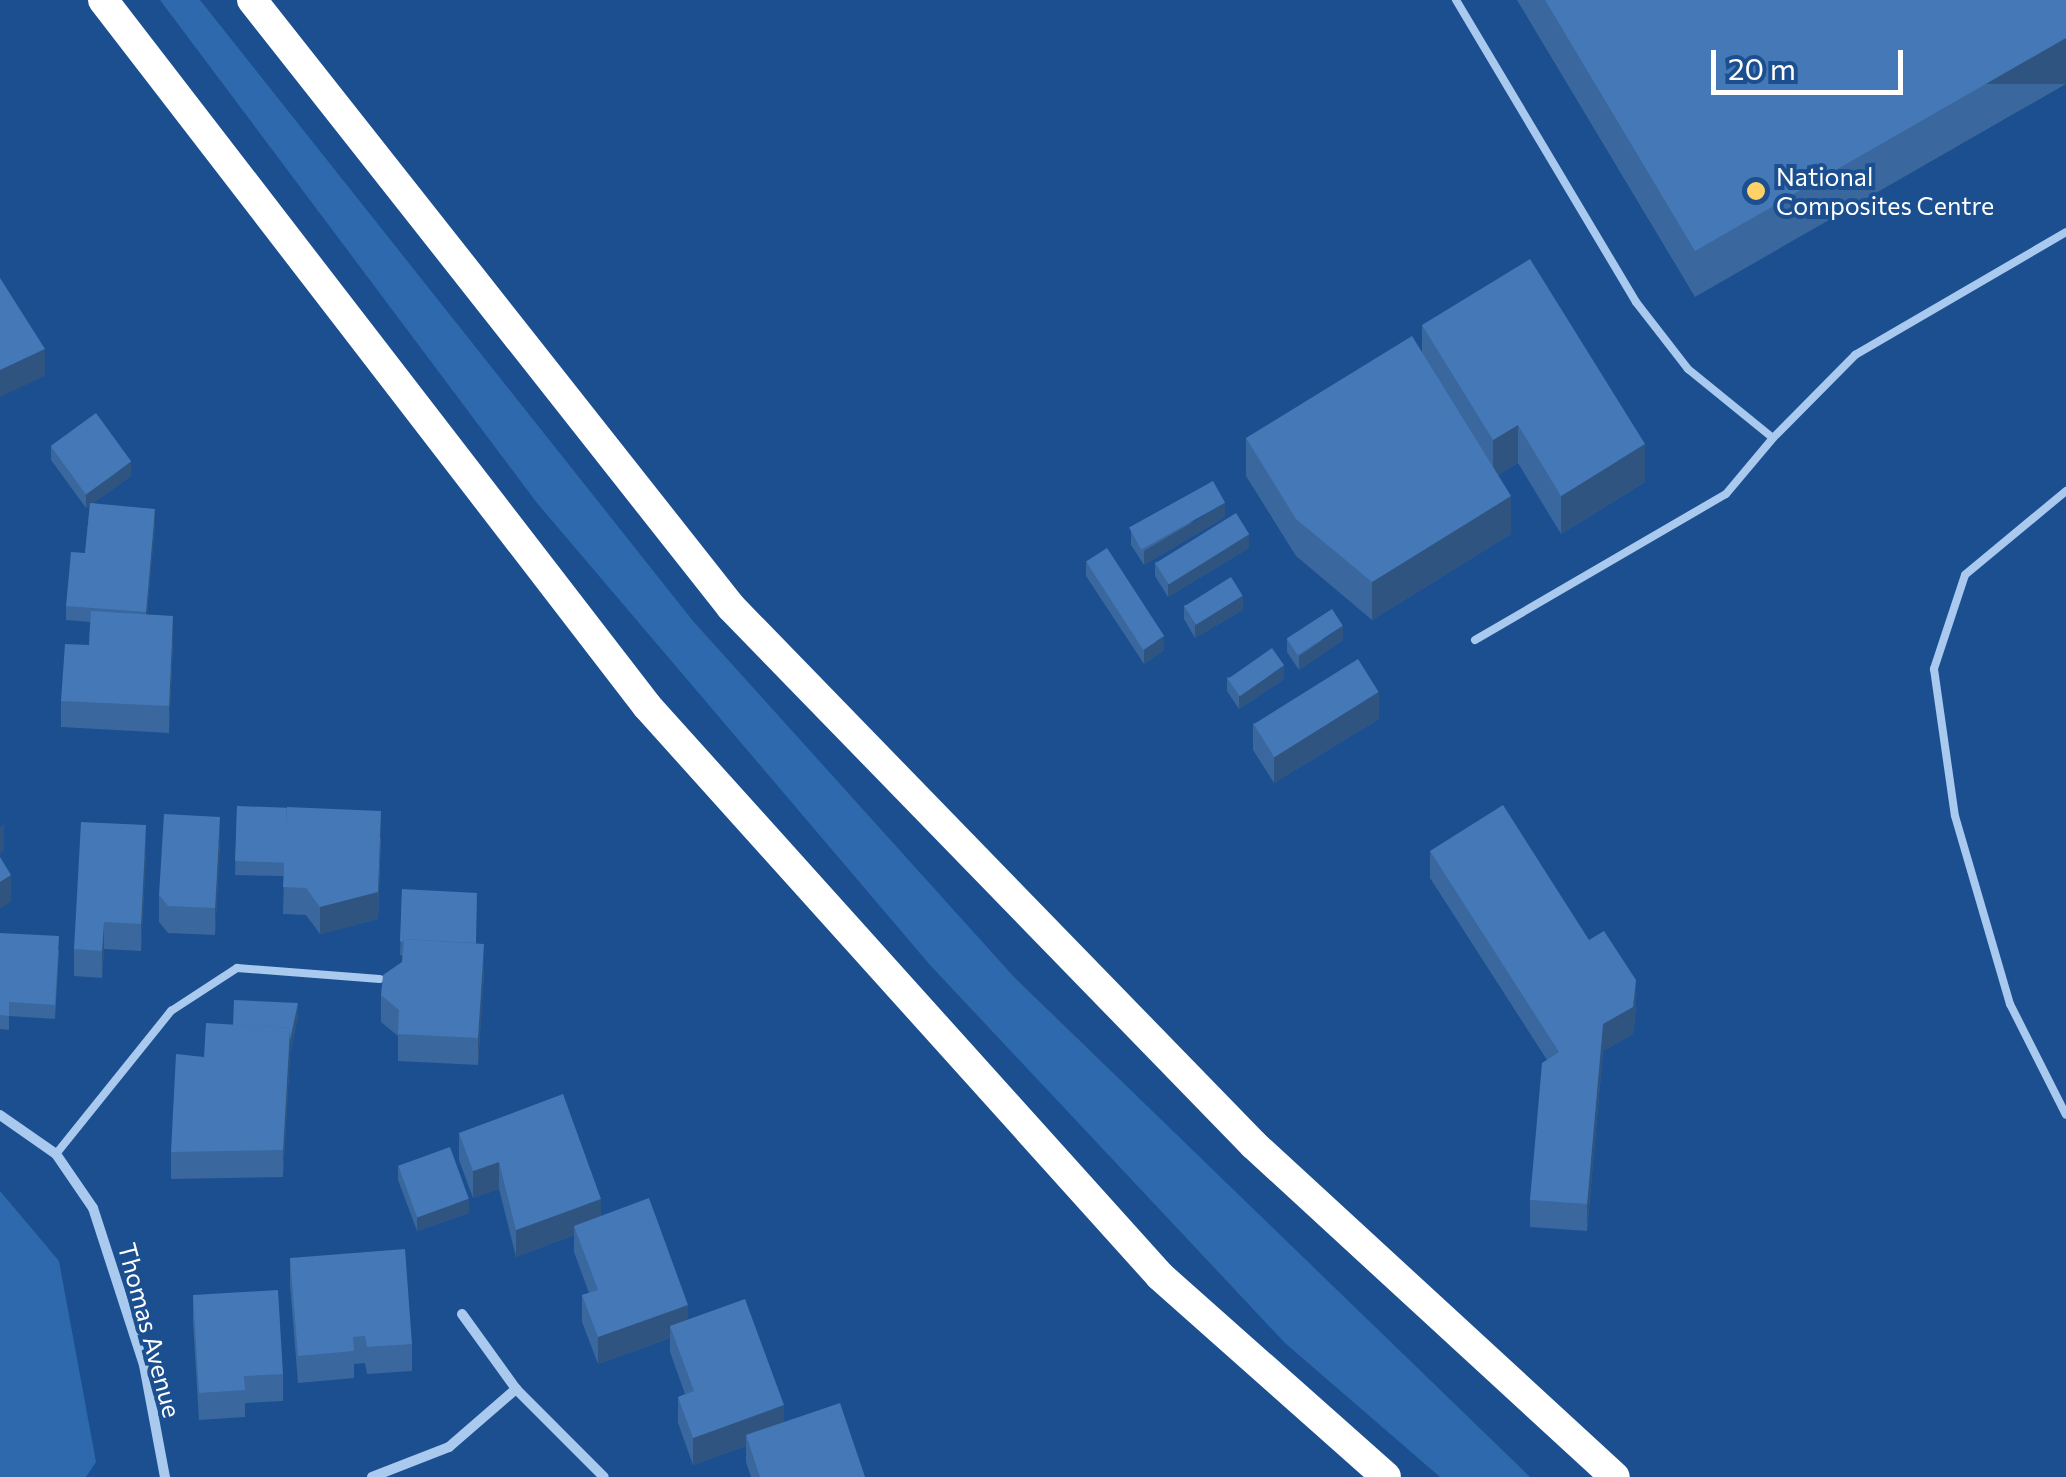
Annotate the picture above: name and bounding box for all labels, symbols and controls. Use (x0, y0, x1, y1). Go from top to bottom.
scale bar (1716, 30, 1908, 92)
text: 20 m (1728, 49, 1796, 86)
place label: National Composites Centre (1776, 162, 1994, 221)
marker: National Composites Centre (1745, 180, 1767, 202)
street label: Thomas Avenue (112, 1239, 188, 1421)

